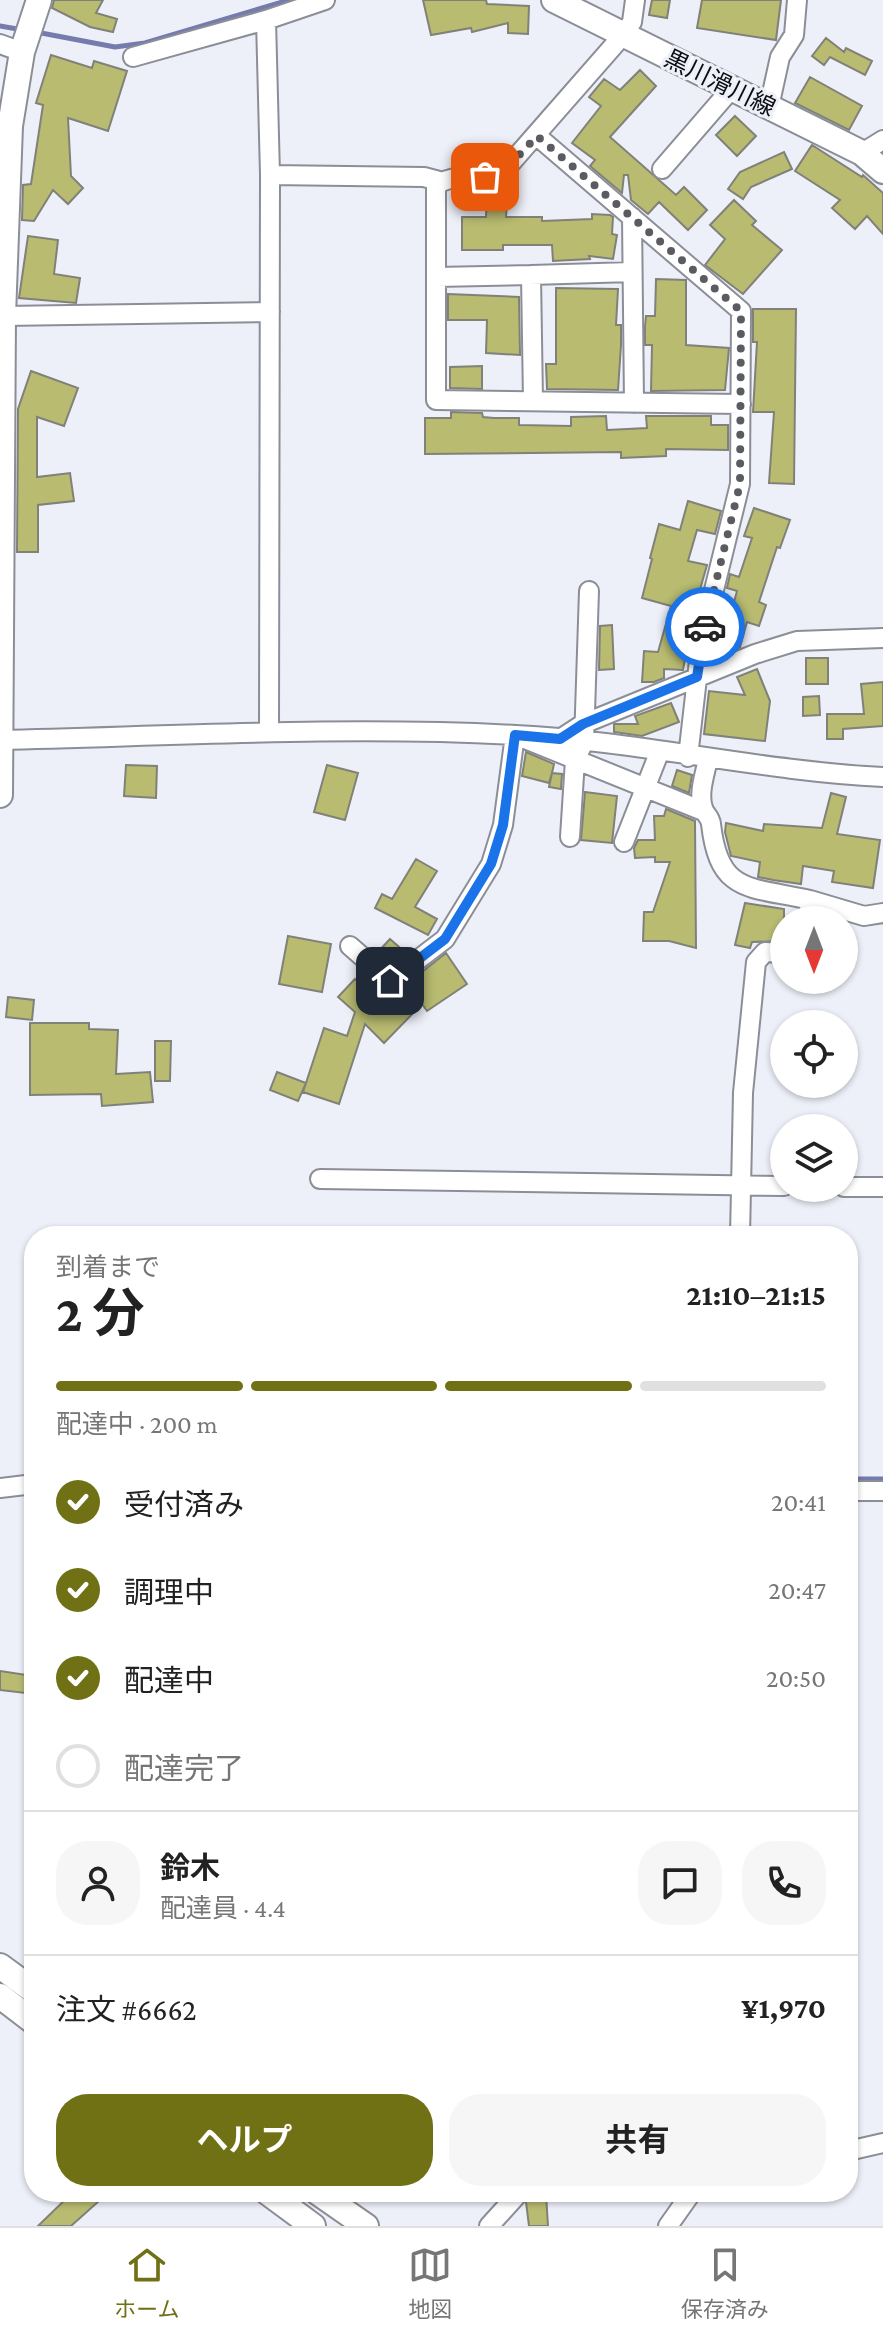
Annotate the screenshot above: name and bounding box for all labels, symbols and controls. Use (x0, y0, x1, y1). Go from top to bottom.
street label: 黒川滑川線 (660, 44, 780, 121)
pin (451, 143, 519, 211)
icon: bag (463, 155, 507, 199)
courier (665, 587, 745, 667)
icon: car (683, 605, 727, 649)
north arrow (770, 906, 858, 994)
map controls (770, 906, 858, 1202)
pin (356, 947, 424, 1015)
icon: home (368, 959, 412, 1003)
button: locate (770, 1010, 858, 1098)
button: layers (770, 1114, 858, 1202)
text: 到着まで (56, 1253, 160, 1282)
text: 21:10–21:15 (686, 1278, 826, 1311)
text: 2 分 (56, 1284, 145, 1342)
text: 配達中 · 200 m (56, 1410, 218, 1439)
icon: check (56, 1480, 100, 1524)
text: 受付済み (124, 1488, 244, 1521)
text: 20:41 (771, 1488, 826, 1517)
icon: check (56, 1568, 100, 1612)
text: 調理中 (124, 1576, 214, 1609)
text: 20:47 (768, 1576, 826, 1605)
icon: check (56, 1656, 100, 1700)
text: 配達中 (124, 1664, 214, 1697)
text: 20:50 (766, 1664, 826, 1693)
text: 配達完了 (124, 1752, 244, 1785)
button: person (56, 1841, 140, 1925)
button: chat (638, 1841, 722, 1925)
button: phone (742, 1841, 826, 1925)
text: 鈴木 (160, 1851, 220, 1884)
text: 配達員 · 4.4 (160, 1894, 286, 1923)
text: ¥1,970 (741, 1991, 826, 2024)
text: 注文 #6662 (56, 1993, 196, 2026)
button: ヘルプ (56, 2094, 433, 2186)
button: 共有 (449, 2094, 826, 2186)
tab: ホーム (114, 2243, 180, 2323)
tab: 地図 (408, 2243, 452, 2323)
tab: 保存済み (681, 2243, 769, 2323)

